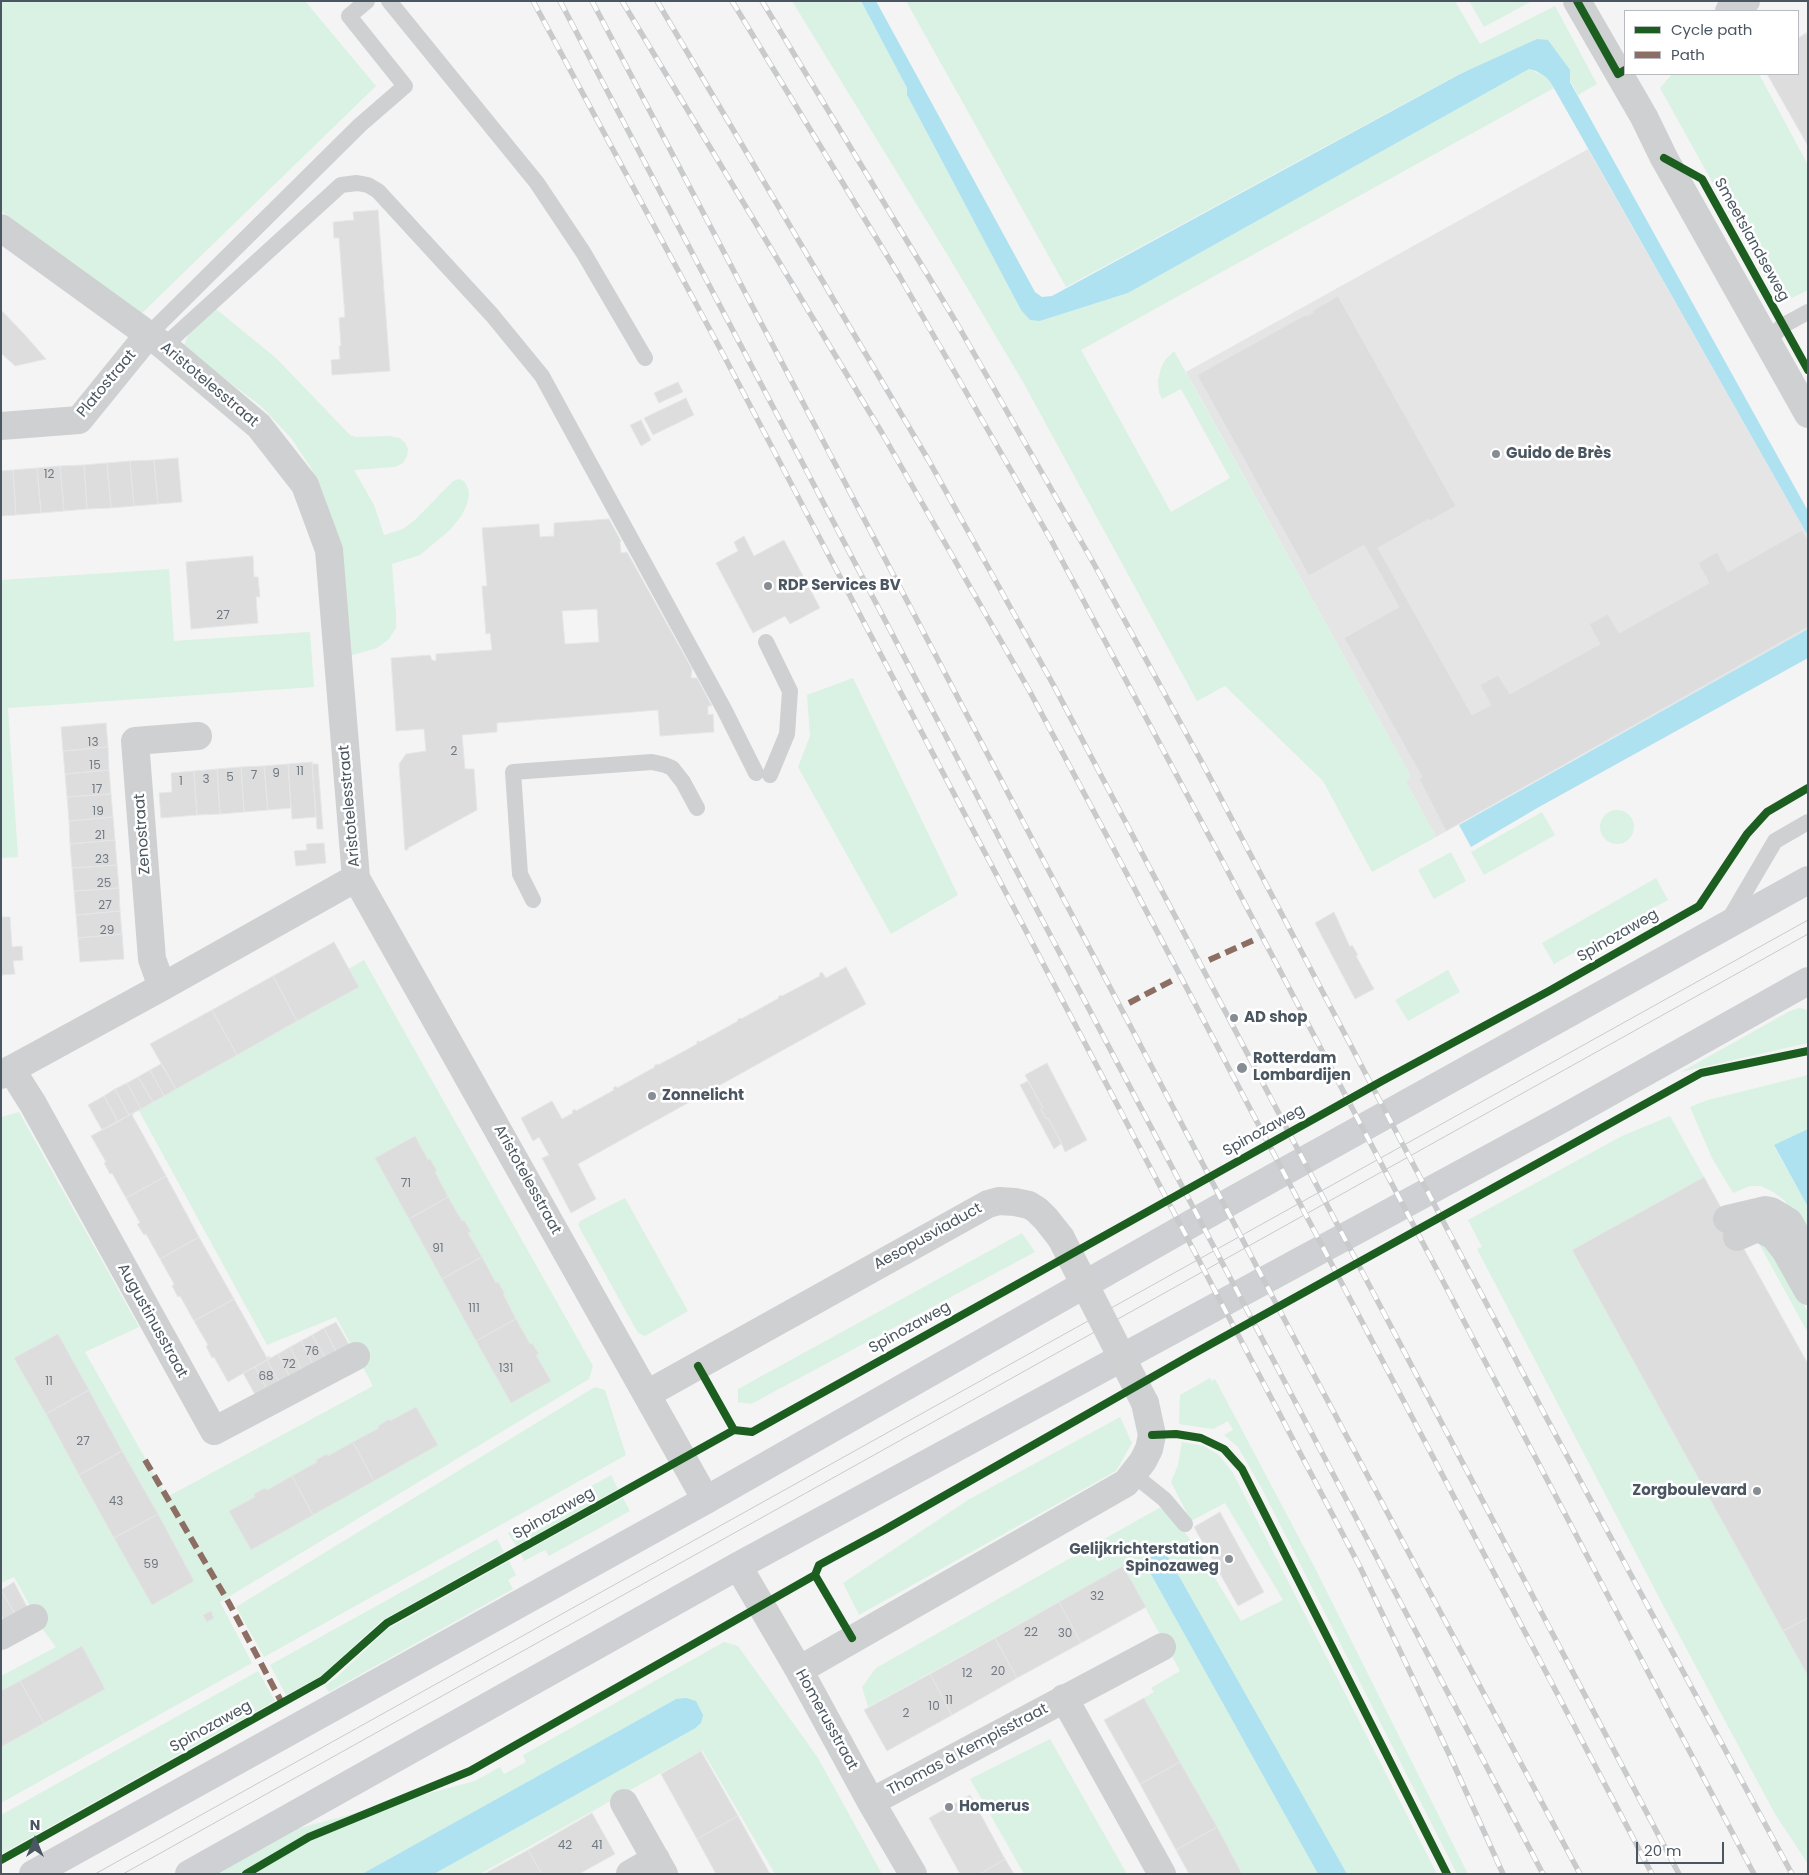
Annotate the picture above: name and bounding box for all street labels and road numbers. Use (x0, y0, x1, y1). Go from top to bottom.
street label: Smeetslandseweg (1710, 175, 1792, 305)
street label: Aristotelesstraat (156, 339, 262, 431)
street label: Platostraat (74, 347, 140, 421)
street label: Aristotelesstraat (336, 744, 364, 868)
street label: Zenostraat (131, 793, 155, 875)
street label: Spinozaweg (1574, 906, 1662, 966)
street label: Spinozaweg (1220, 1101, 1308, 1161)
street label: Aristotelesstraat (489, 1122, 565, 1238)
street label: Aesopusviaduct (871, 1200, 985, 1274)
street label: Augustinusstraat (113, 1261, 191, 1381)
street label: Spinozaweg (866, 1298, 954, 1358)
street label: Spinozaweg (510, 1484, 598, 1544)
street label: Homerusstraat (791, 1666, 861, 1774)
street label: Spinozaweg (167, 1697, 255, 1757)
street label: Thomas à Kempisstraat (885, 1700, 1051, 1800)

